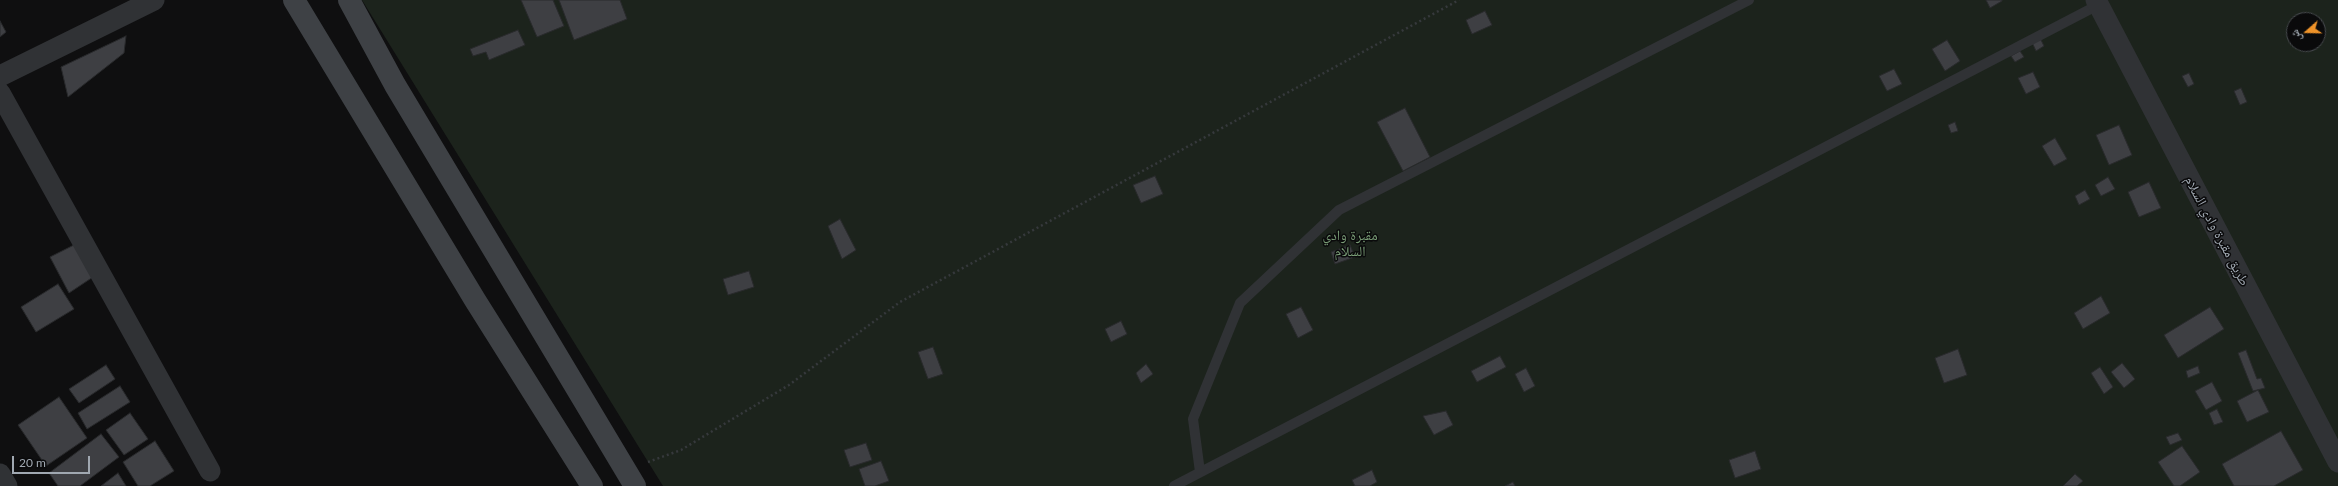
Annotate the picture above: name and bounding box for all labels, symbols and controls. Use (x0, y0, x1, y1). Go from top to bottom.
north arrow (2286, 12, 2326, 52)
text: ش (2287, 28, 2303, 44)
street label: طريق مقبرة وادي السلام (2181, 173, 2253, 289)
park label: مقبرة وادي السلام (1322, 227, 1378, 260)
scale bar (14, 448, 92, 474)
text: 20 m (19, 455, 46, 470)

